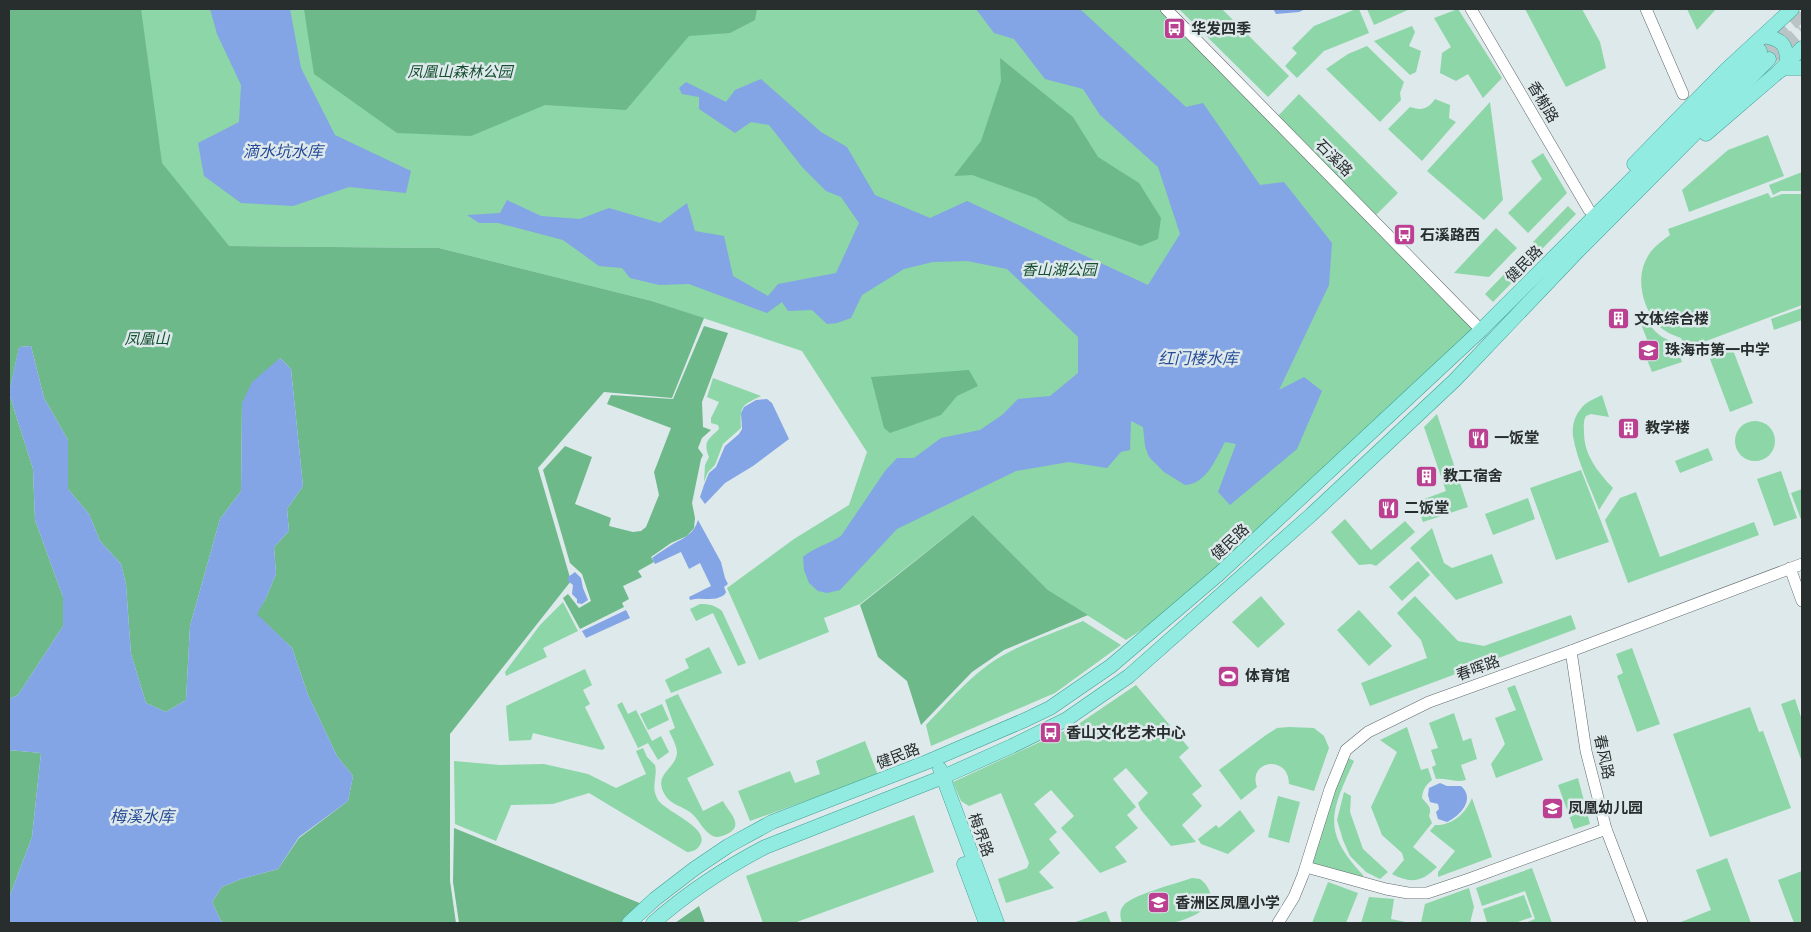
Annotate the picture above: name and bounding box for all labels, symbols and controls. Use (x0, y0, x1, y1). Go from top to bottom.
bus stop icon: 华发四季 (1163, 17, 1187, 41)
place label: 华发四季 (1191, 19, 1251, 38)
park label: 凤凰山森林公园 (407, 62, 514, 81)
street label: 香榭路 (1524, 78, 1563, 126)
street label: 石溪路 (1312, 135, 1357, 180)
water label: 滴水坑水库 (243, 141, 326, 161)
bus stop icon: 石溪路西 (1392, 223, 1416, 247)
place label: 石溪路西 (1420, 225, 1480, 244)
street label: 健民路 (1501, 241, 1546, 286)
park label: 香山湖公园 (1021, 260, 1098, 279)
building icon: 文体综合楼 (1606, 307, 1630, 331)
place label: 文体综合楼 (1634, 309, 1709, 328)
park label: 凤凰山 (124, 329, 170, 348)
school or university icon: 珠海市第一中学 (1637, 338, 1661, 362)
place label: 珠海市第一中学 (1665, 340, 1770, 359)
water label: 红门楼水库 (1158, 348, 1241, 368)
building icon: 教学楼 (1617, 416, 1641, 440)
place label: 教学楼 (1645, 418, 1690, 437)
restaurant icon: 一饭堂 (1466, 426, 1490, 450)
place label: 一饭堂 (1494, 428, 1539, 447)
building icon: 教工宿舍 (1415, 464, 1439, 488)
place label: 教工宿舍 (1443, 466, 1503, 485)
restaurant icon: 二饭堂 (1376, 496, 1400, 520)
place label: 二饭堂 (1404, 498, 1449, 517)
street label: 健民路 (1207, 519, 1253, 564)
street label: 春晖路 (1453, 651, 1502, 684)
sports icon: 体育馆 (1217, 664, 1241, 688)
place label: 体育馆 (1245, 666, 1290, 685)
bus stop icon: 香山文化艺术中心 (1038, 721, 1062, 745)
place label: 香山文化艺术中心 (1066, 723, 1186, 742)
street label: 春风路 (1591, 733, 1618, 781)
street label: 健民路 (873, 739, 922, 772)
school or university icon: 凤凰幼儿园 (1540, 796, 1564, 820)
place label: 凤凰幼儿园 (1568, 798, 1643, 817)
water label: 梅溪水库 (110, 806, 177, 826)
street label: 梅界路 (965, 810, 998, 859)
school or university icon: 香洲区凤凰小学 (1147, 891, 1171, 915)
place label: 香洲区凤凰小学 (1175, 893, 1280, 912)

